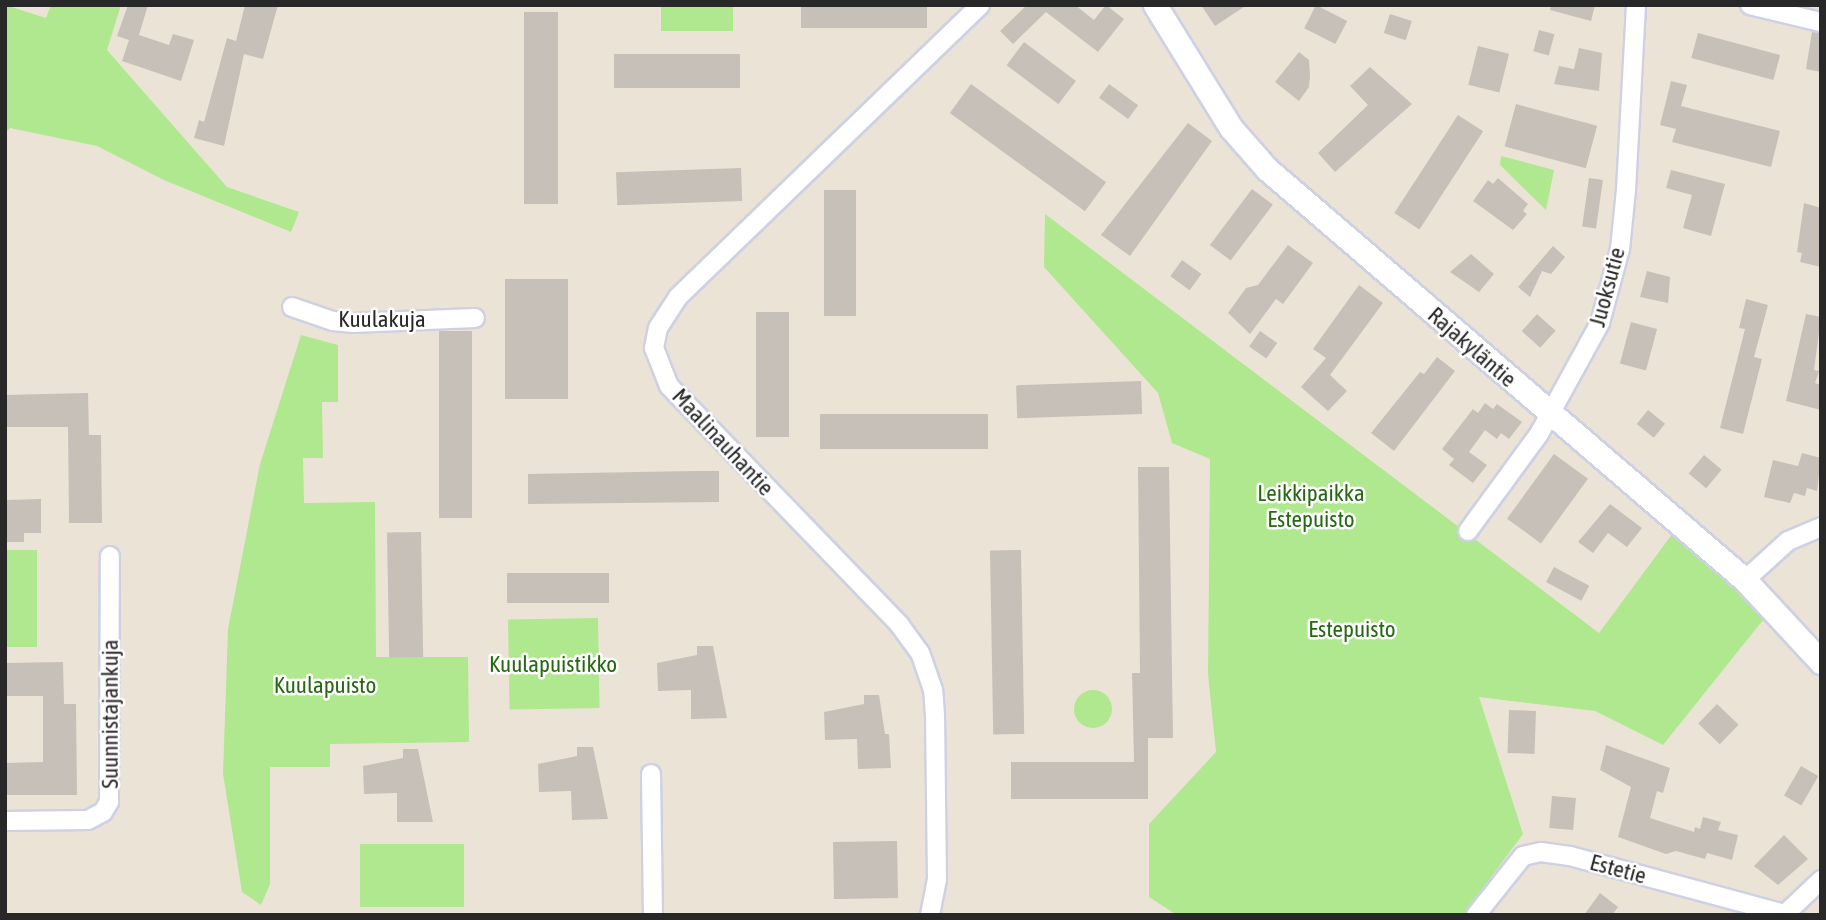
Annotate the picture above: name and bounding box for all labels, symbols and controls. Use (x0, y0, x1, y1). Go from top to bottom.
street label: Juoksutie (1583, 244, 1631, 330)
street label: Rajakyläntie (1422, 301, 1522, 393)
street label: Kuulakuja (338, 305, 426, 333)
street label: Maalinauhantie (666, 383, 780, 501)
park label: Leikkipaikka Estepuisto (1257, 479, 1365, 533)
park label: Estepuisto (1308, 615, 1396, 643)
street label: Suunnistajankuja (96, 639, 124, 789)
park label: Kuulapuistikko (489, 650, 617, 678)
park label: Kuulapuisto (274, 671, 376, 699)
street label: Estetie (1587, 848, 1649, 890)

